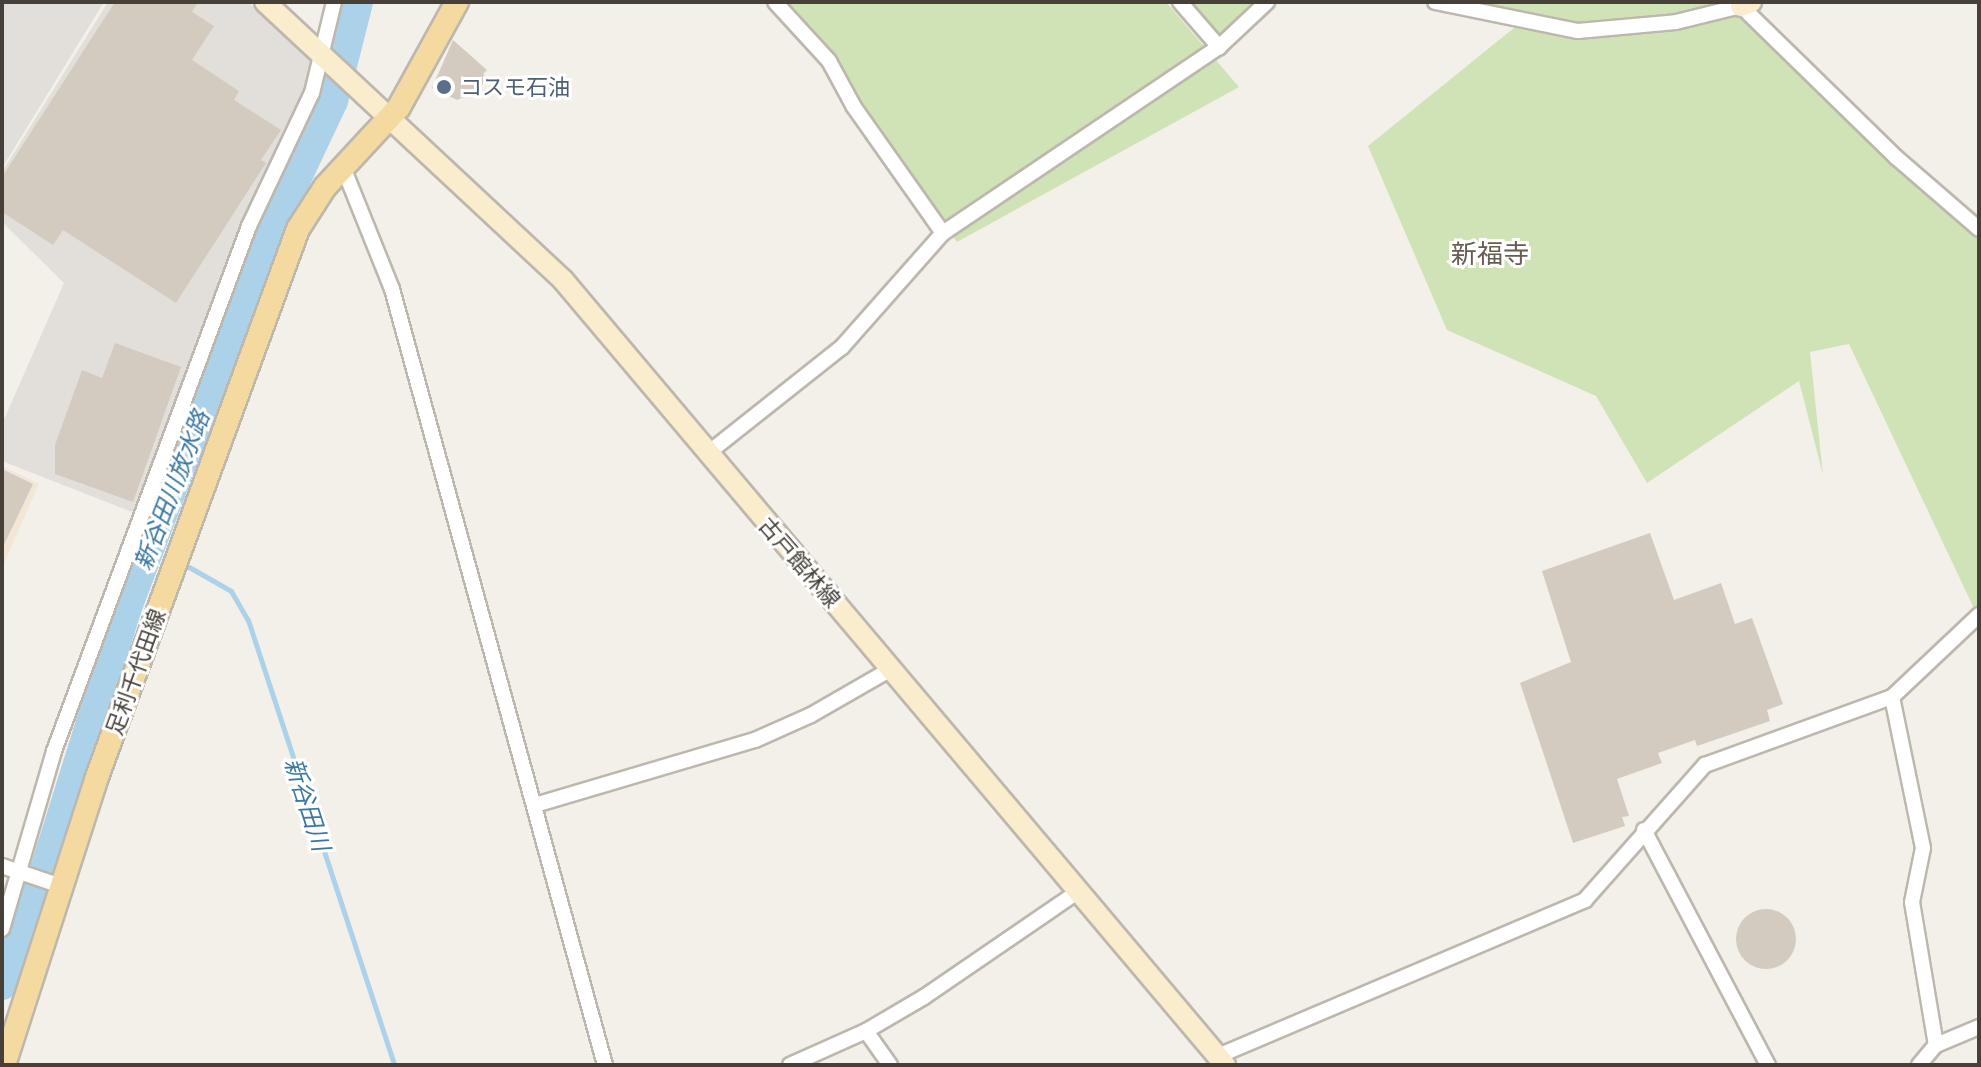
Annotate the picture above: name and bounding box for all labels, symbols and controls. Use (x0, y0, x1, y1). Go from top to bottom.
place label: コスモ石油 (460, 74, 570, 100)
marker: コスモ石油 (435, 78, 453, 96)
district label: 新福寺 (1451, 238, 1529, 270)
water label: 新谷田川放水路 (127, 406, 215, 574)
street label: 古戸館林線 (754, 512, 846, 612)
street label: 足利千代田線 (100, 605, 170, 739)
water label: 新谷田川 (279, 754, 337, 854)

